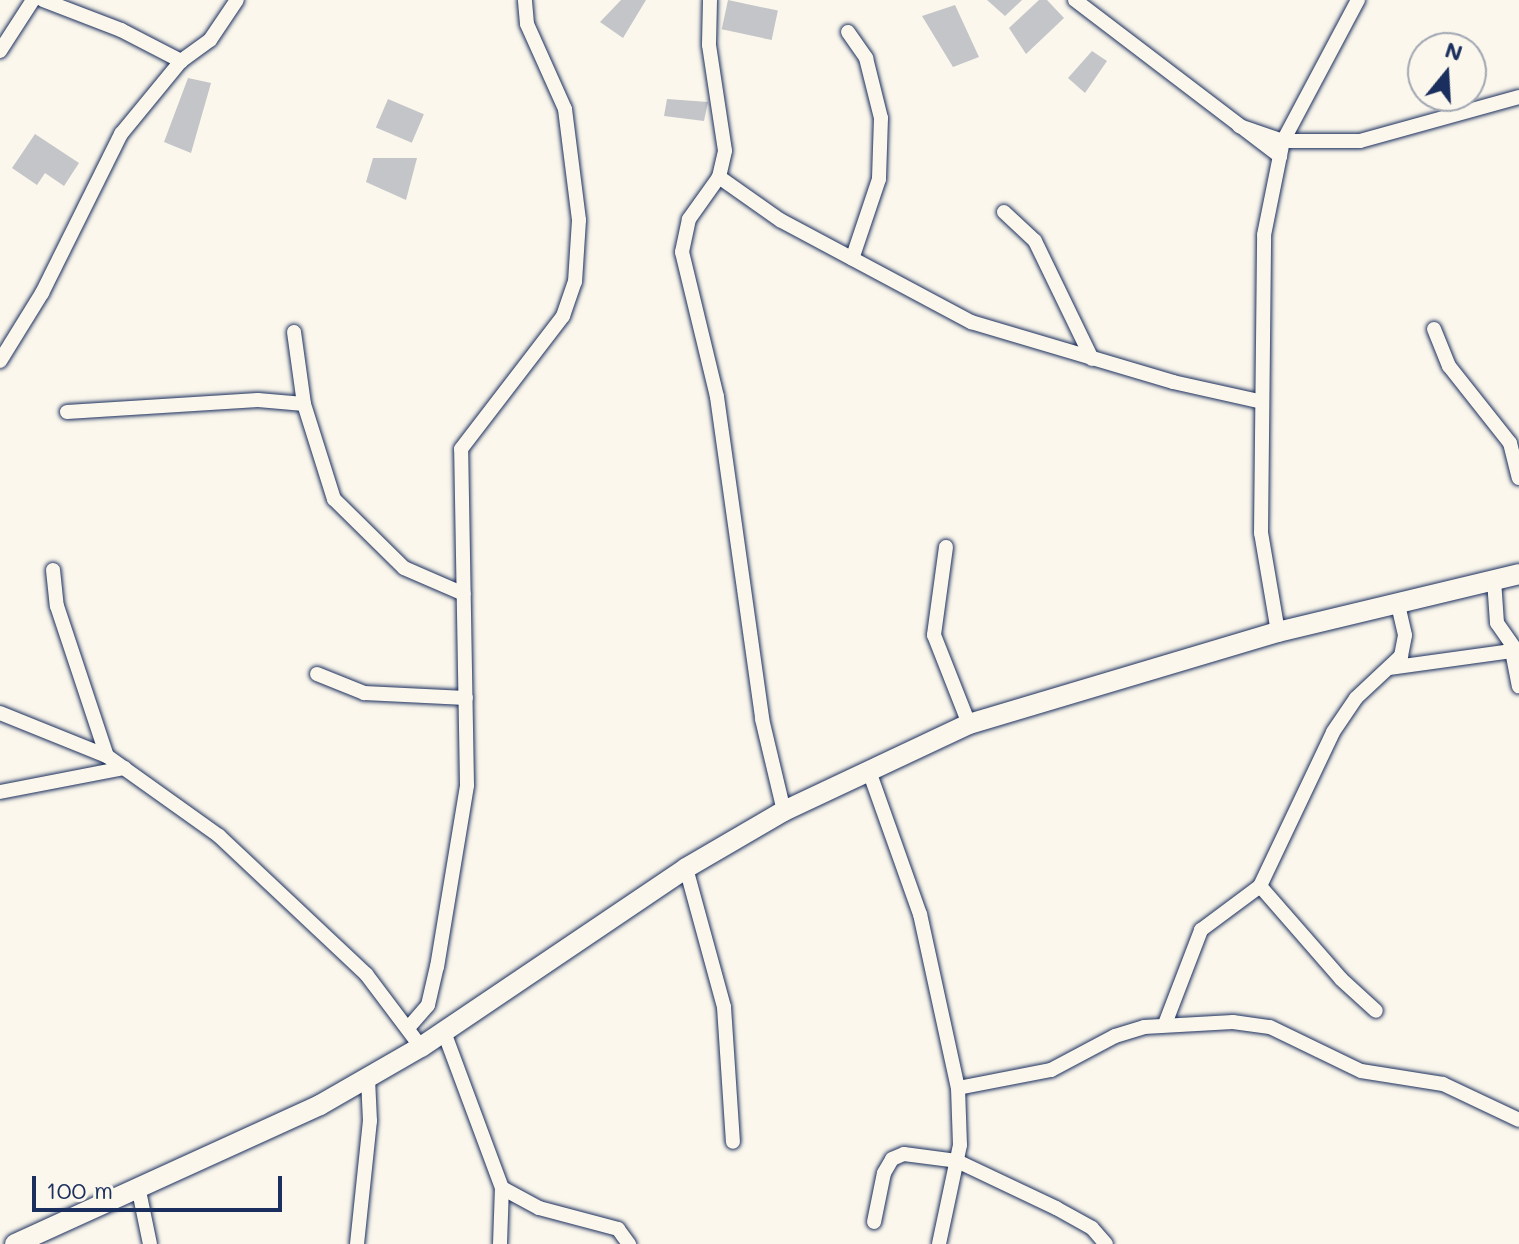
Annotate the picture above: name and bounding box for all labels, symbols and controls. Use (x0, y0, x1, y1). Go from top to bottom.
north arrow (1407, 32, 1487, 112)
text: N (1442, 34, 1466, 67)
scale bar (36, 1160, 286, 1210)
text: 100 m (46, 1174, 113, 1205)

